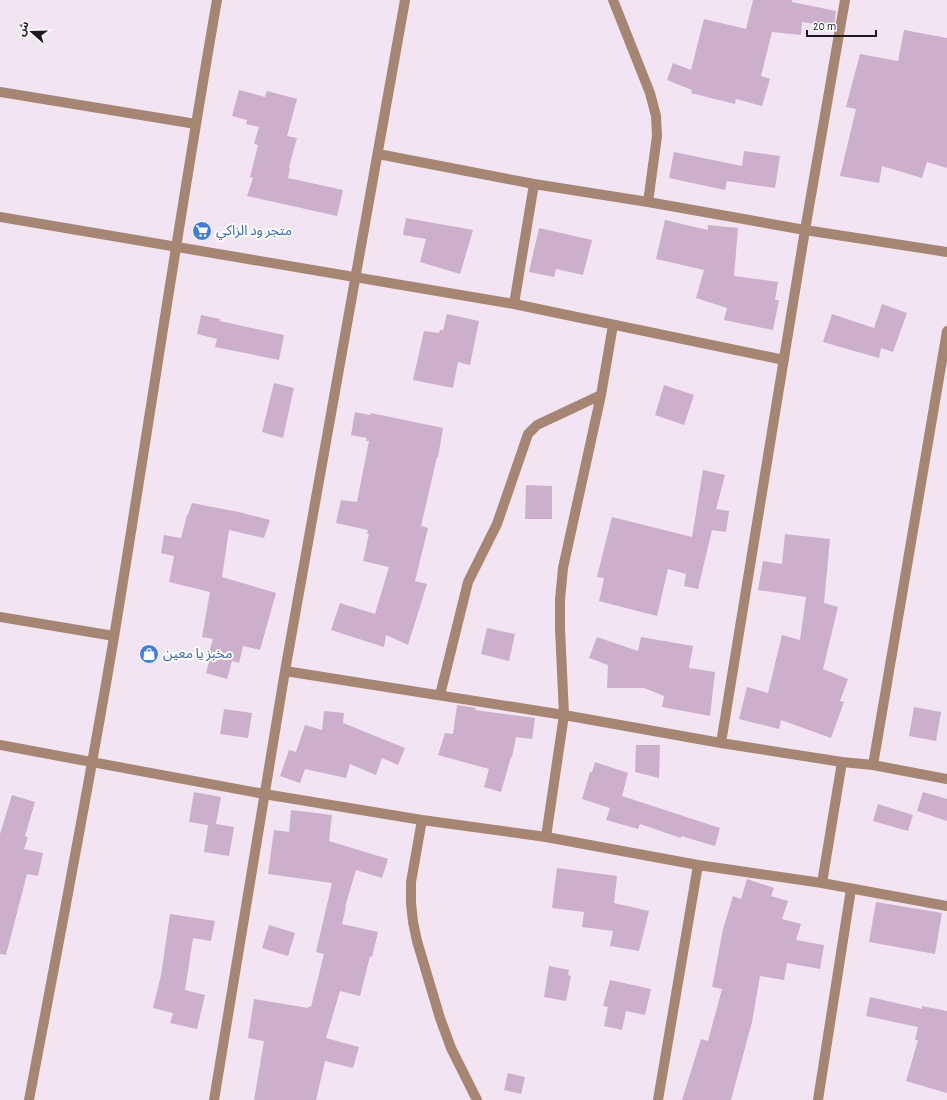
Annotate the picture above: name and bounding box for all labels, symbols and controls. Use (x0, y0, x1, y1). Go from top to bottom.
north arrow (12, 12, 52, 52)
scale bar (807, 12, 876, 38)
text: ش (15, 20, 32, 38)
text: 20 m (813, 20, 836, 32)
supermarket icon: متجر ود الزاكي (191, 220, 213, 242)
place label: متجر ود الزاكي (216, 224, 292, 241)
shop icon: مخبز يا معين (138, 643, 160, 665)
place label: مخبز يا معين (163, 647, 233, 662)

